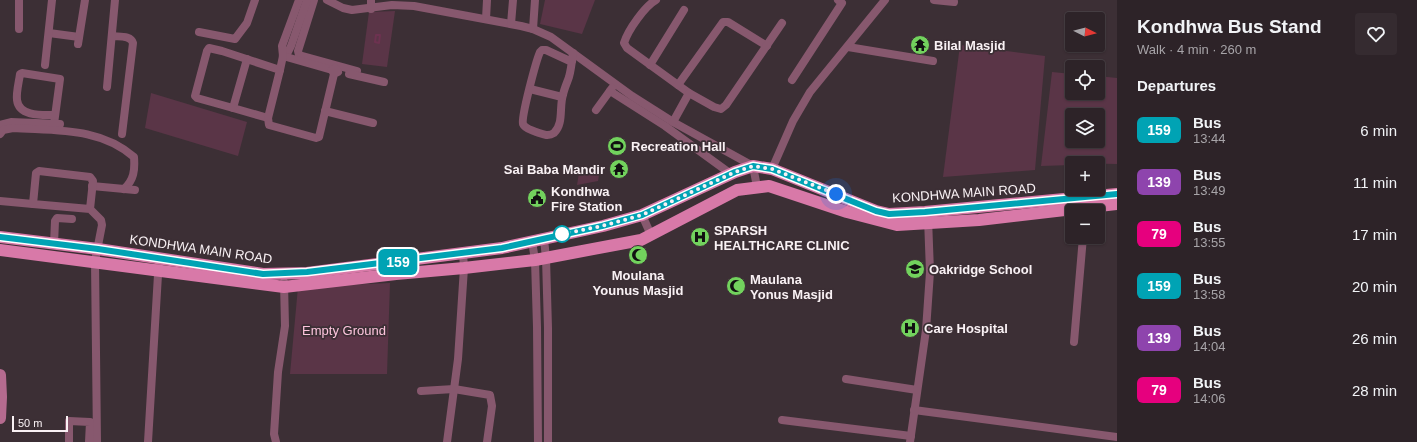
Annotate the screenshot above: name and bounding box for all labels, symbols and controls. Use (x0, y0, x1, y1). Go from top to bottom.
north arrow (1065, 12, 1105, 52)
map controls (1065, 12, 1105, 244)
button: heart (1355, 13, 1397, 55)
text: Kondhwa Bus Stand (1137, 16, 1322, 37)
temple icon: Bilal Masjid (909, 34, 931, 56)
place label: Bilal Masjid (934, 38, 1006, 53)
text: Walk · 4 min · 260 m (1137, 42, 1256, 57)
button: locate (1065, 60, 1105, 100)
text: Departures (1137, 77, 1216, 94)
button: layers (1065, 108, 1105, 148)
text: Bus (1193, 114, 1221, 131)
text: 159 (1147, 122, 1171, 138)
text: 6 min (1360, 122, 1397, 139)
text: 13:44 (1193, 131, 1226, 146)
sports icon: Recreation Hall (606, 135, 628, 157)
place label: Recreation Hall (631, 139, 726, 154)
button: + (1065, 156, 1105, 196)
temple icon: Sai Baba Mandir (608, 158, 630, 180)
place label: Sai Baba Mandir (504, 162, 605, 177)
text: Bus (1193, 166, 1221, 183)
text: 139 (1147, 174, 1171, 190)
text: 11 min (1353, 174, 1397, 191)
street label: KONDHWA MAIN ROAD (892, 180, 1036, 206)
text: 13:49 (1193, 183, 1226, 198)
place label: Kondhwa Fire Station (551, 184, 623, 214)
your location (826, 184, 846, 204)
public building icon: Kondhwa Fire Station (526, 187, 548, 209)
button: − (1065, 204, 1105, 244)
text: Bus (1193, 218, 1221, 235)
place label: SPARSH HEALTHCARE CLINIC (714, 223, 850, 253)
unlabelled marker (553, 225, 571, 243)
hospital icon: SPARSH HEALTHCARE CLINIC (689, 226, 711, 248)
text: 79 (1151, 226, 1167, 242)
text: 17 min (1352, 226, 1397, 243)
street label: KONDHWA MAIN ROAD (129, 232, 273, 266)
text: 13:55 (1193, 235, 1226, 250)
mosque icon: Moulana Younus Masjid (627, 244, 649, 266)
line badge: 159 (375, 249, 421, 275)
text: 159 (386, 254, 410, 270)
school or university icon: Oakridge School (904, 258, 926, 280)
place label: Oakridge School (929, 262, 1032, 277)
place label: Moulana Younus Masjid (593, 268, 683, 298)
text: Bus (1193, 270, 1221, 287)
place label: Maulana Yonus Masjid (750, 272, 833, 302)
mosque icon: Maulana Yonus Masjid (725, 275, 747, 297)
text: 159 (1147, 278, 1171, 294)
text: 20 min (1352, 278, 1397, 295)
text: 13:58 (1193, 287, 1226, 302)
hospital icon: Care Hospital (899, 317, 921, 339)
place label: Care Hospital (924, 321, 1008, 336)
text: Bus (1193, 322, 1221, 339)
park label: Empty Ground (302, 323, 386, 338)
text: 139 (1147, 330, 1171, 346)
text: 26 min (1352, 330, 1397, 347)
text: 14:04 (1193, 339, 1226, 354)
text: Bus (1193, 374, 1221, 391)
text: 79 (1151, 382, 1167, 398)
text: 28 min (1352, 382, 1397, 399)
text: 14:06 (1193, 391, 1226, 406)
scale bar (12, 414, 68, 433)
text: 50 m (18, 417, 42, 429)

